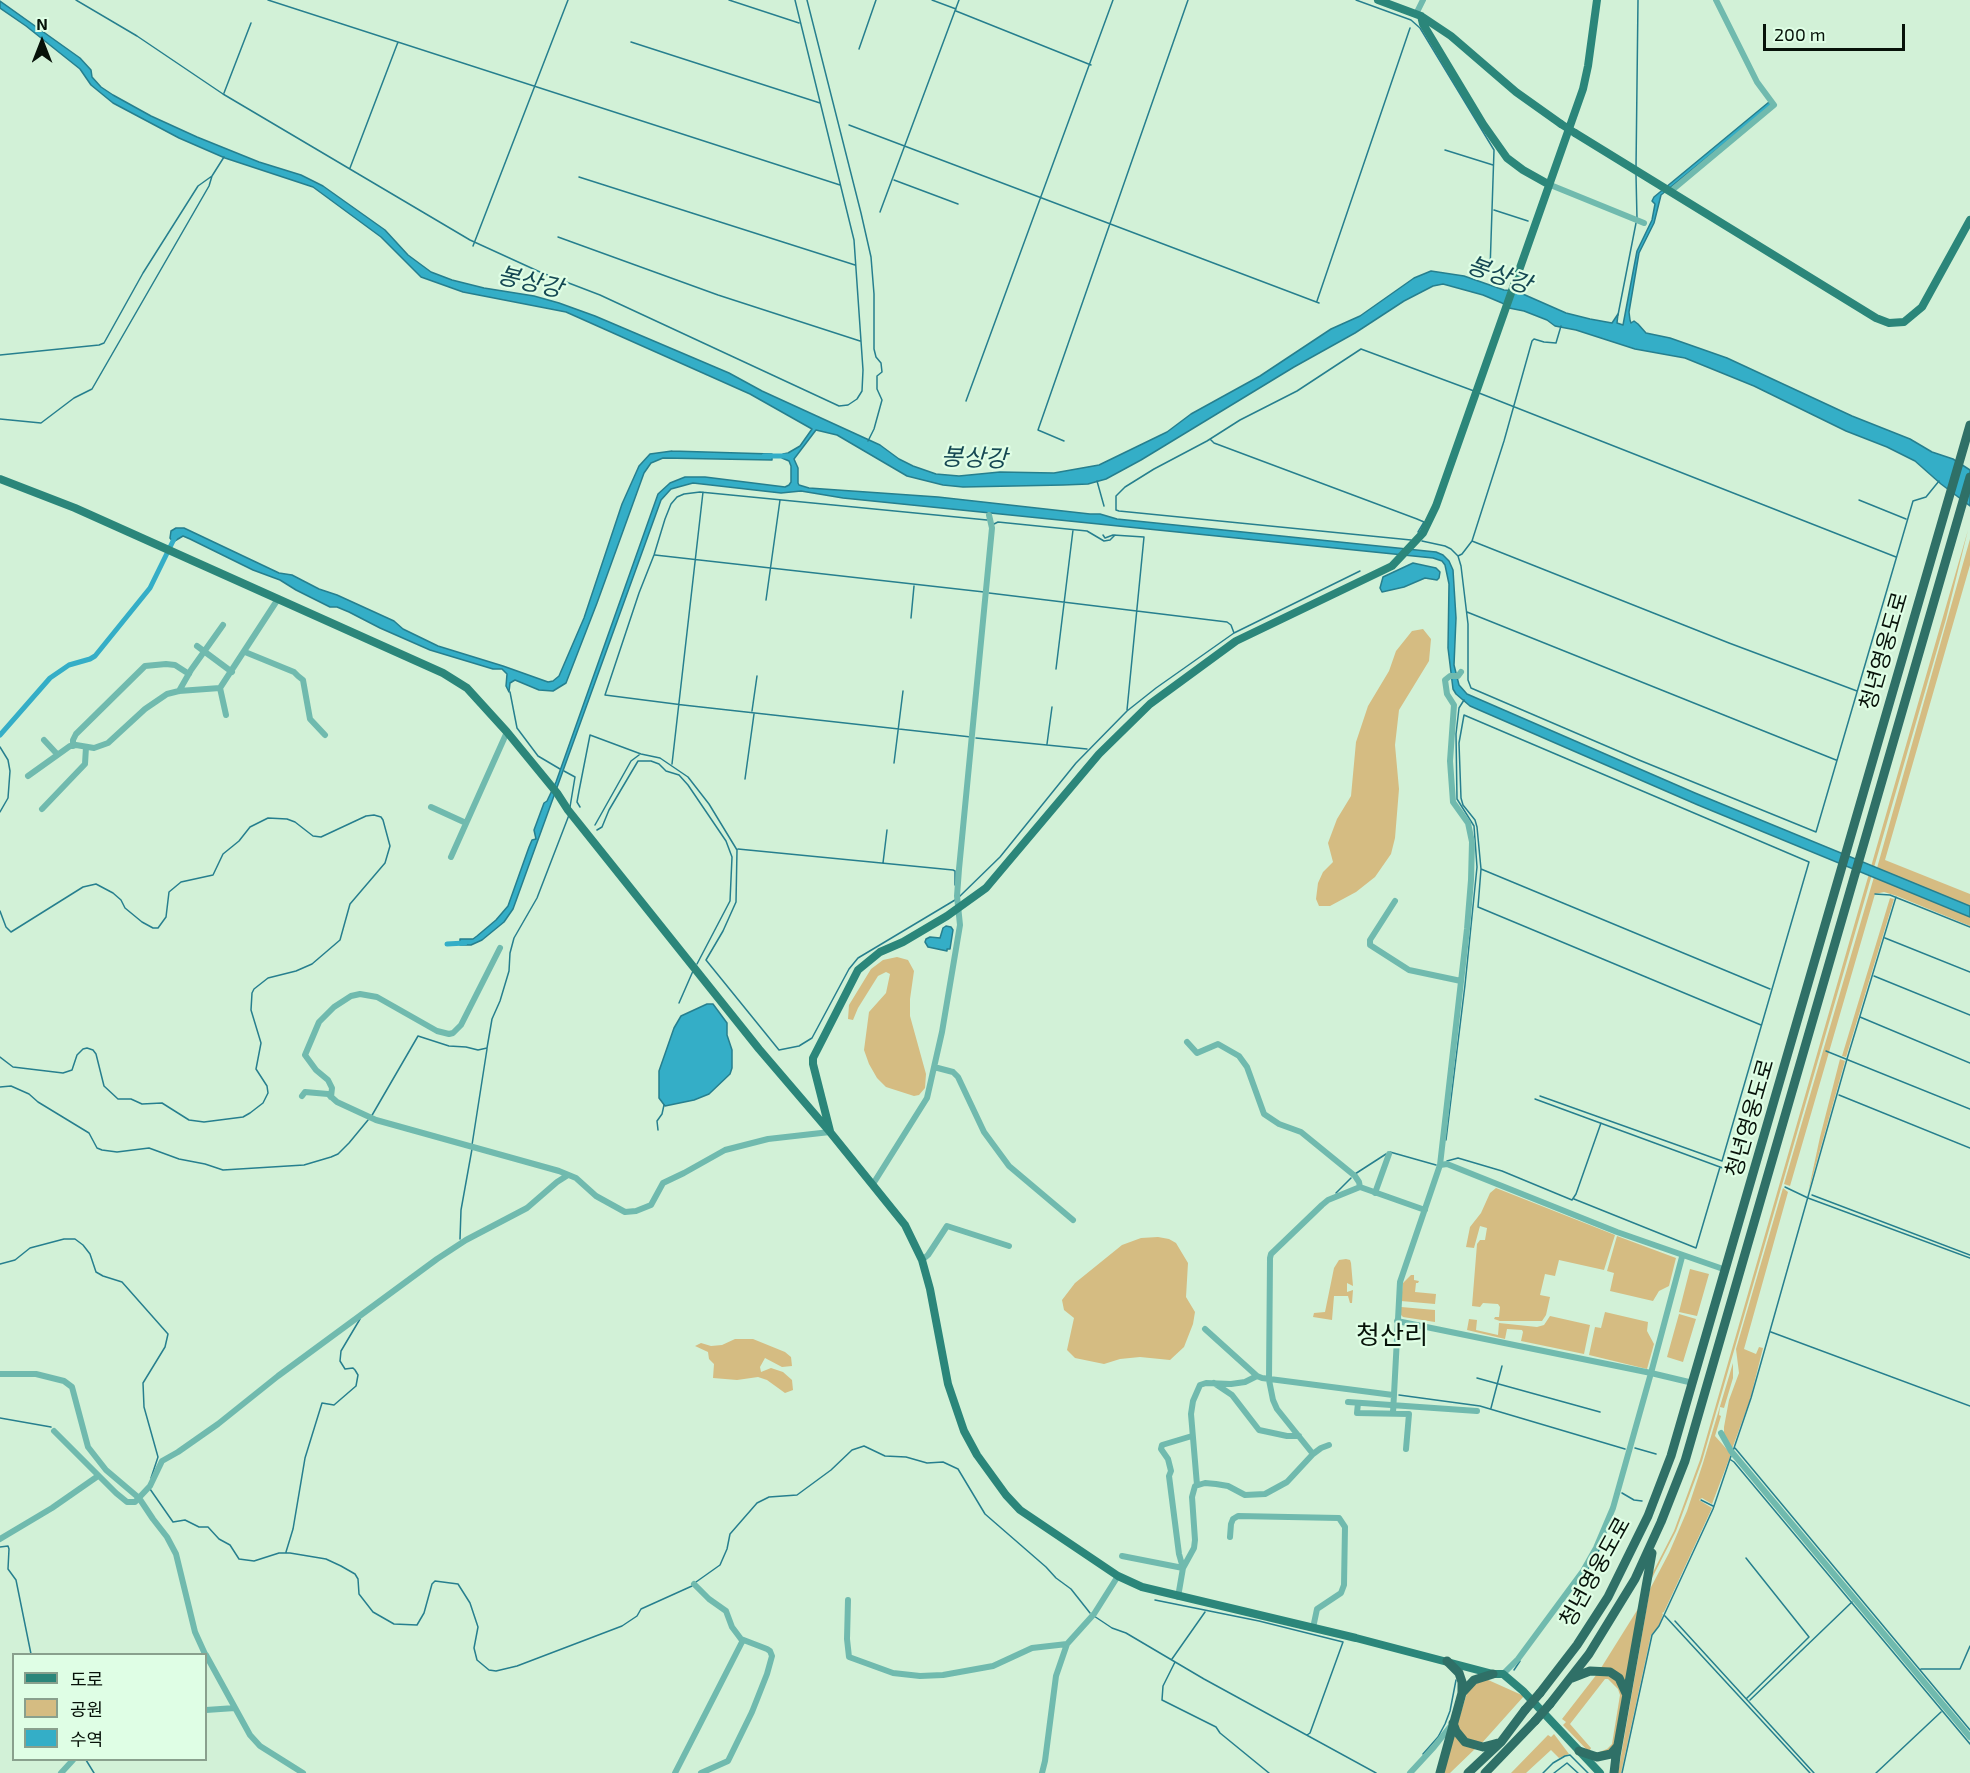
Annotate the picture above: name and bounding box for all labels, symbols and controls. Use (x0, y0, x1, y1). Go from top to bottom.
north arrow (12, 12, 72, 72)
scale bar (1766, 12, 1908, 50)
text: N (36, 14, 48, 33)
text: 200 m (1774, 23, 1826, 45)
water label: 봉상강 (1463, 250, 1535, 300)
water label: 봉상강 (494, 261, 566, 303)
water label: 봉상강 (940, 442, 1008, 474)
street label: 청년영웅도로 (1855, 589, 1913, 713)
street label: 청년영웅도로 (1721, 1056, 1779, 1180)
district label: 청산리 (1356, 1319, 1428, 1351)
street label: 청년영웅도로 (1554, 1512, 1636, 1632)
legend (12, 1653, 207, 1761)
text: 도로 (70, 1668, 103, 1690)
text: 공원 (70, 1698, 103, 1720)
text: 수역 (70, 1728, 103, 1750)

